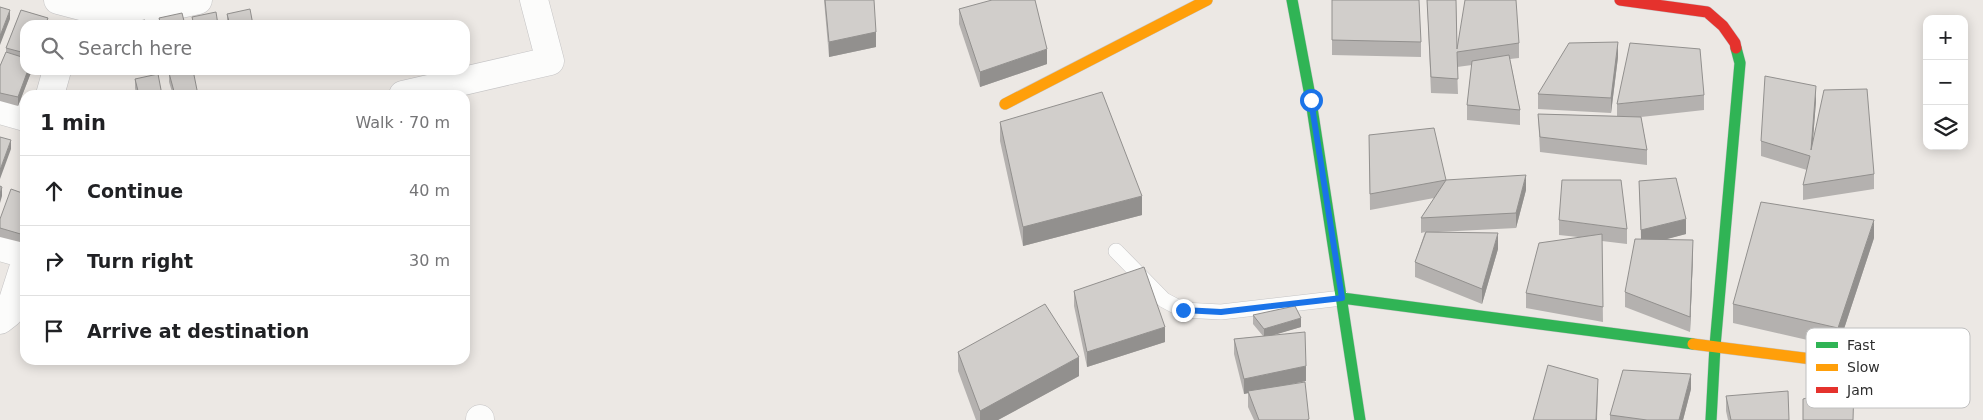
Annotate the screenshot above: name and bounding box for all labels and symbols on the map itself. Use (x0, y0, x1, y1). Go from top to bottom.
route start (1300, 89, 1323, 112)
route end (1172, 299, 1195, 322)
legend (1806, 328, 1970, 408)
text: Fast (1847, 337, 1876, 353)
text: Slow (1847, 359, 1880, 375)
text: Jam (1846, 382, 1873, 398)

